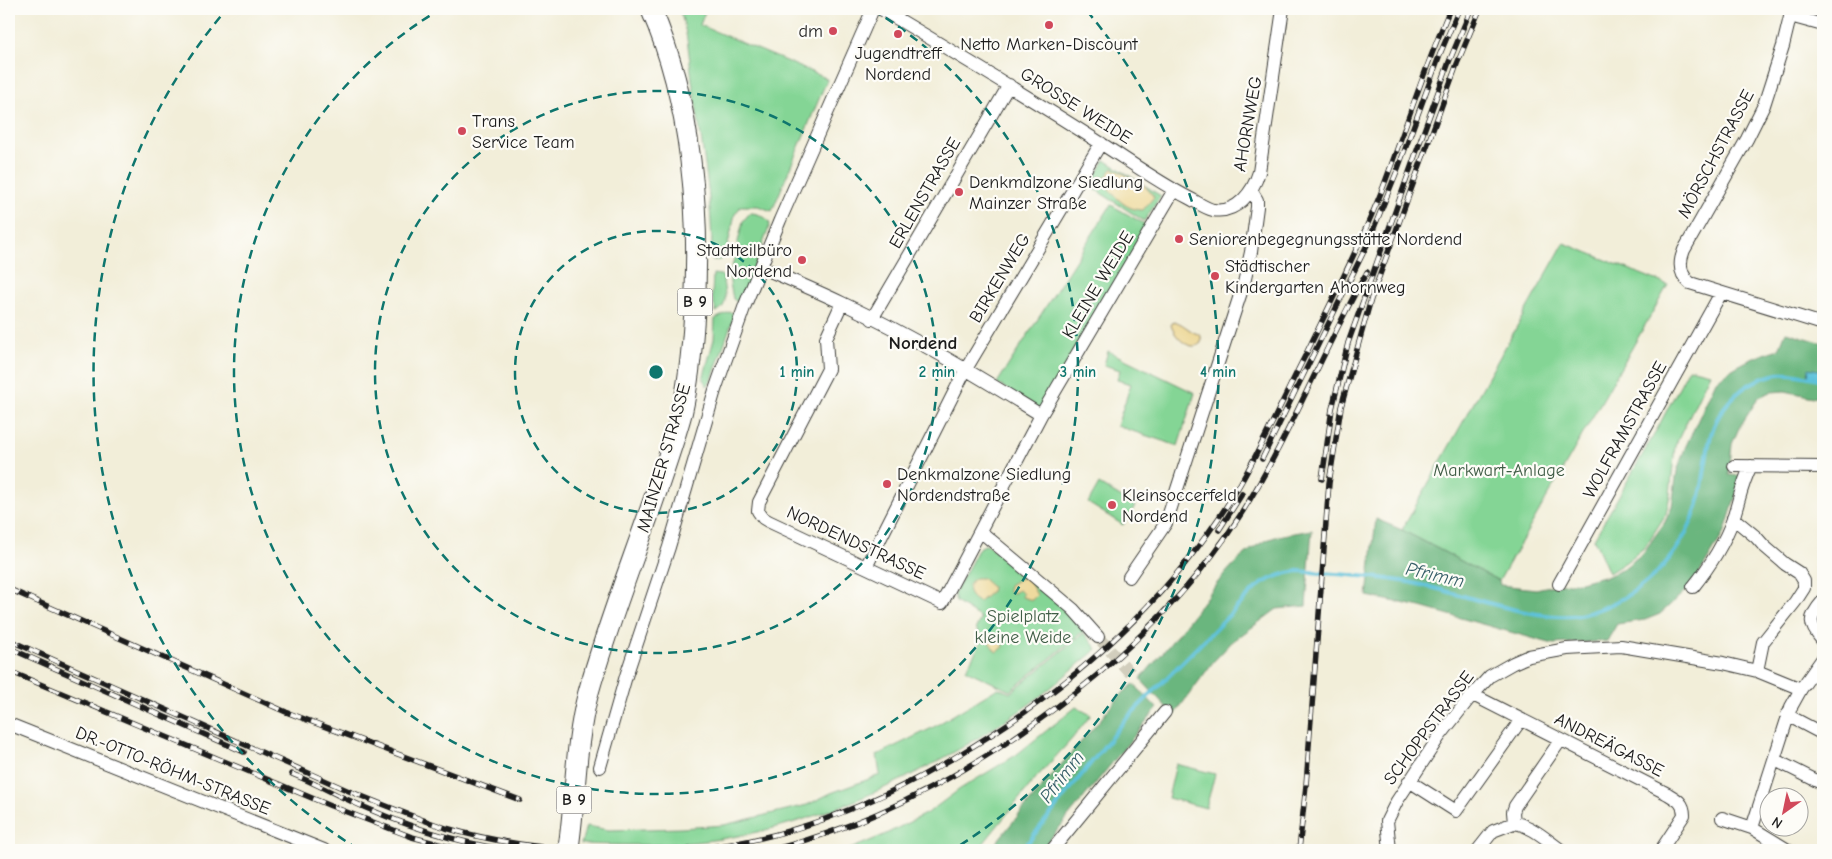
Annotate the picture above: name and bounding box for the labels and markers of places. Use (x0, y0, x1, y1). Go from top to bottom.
marker: Netto Marken-Discount (1043, 19, 1055, 31)
place label: dm (799, 21, 823, 42)
marker: dm (827, 25, 839, 37)
marker: Jugendtreff Nordend (892, 28, 904, 40)
place label: Netto Marken-Discount (960, 34, 1139, 55)
place label: Jugendtreff Nordend (855, 43, 942, 85)
place label: Trans Service Team (472, 111, 575, 153)
marker: Trans Service Team (456, 125, 468, 137)
place label: Denkmalzone Siedlung Mainzer Straße (969, 172, 1143, 214)
marker: Denkmalzone Siedlung Mainzer Straße (953, 186, 965, 198)
place label: Seniorenbegegnungsstätte Nordend (1189, 229, 1462, 250)
marker: Seniorenbegegnungsstätte Nordend (1173, 233, 1185, 245)
place label: Stadtteilbüro Nordend (697, 240, 792, 282)
marker: Stadtteilbüro Nordend (796, 254, 808, 266)
place label: Städtischer Kindergarten Ahornweg (1225, 256, 1406, 298)
marker: Städtischer Kindergarten Ahornweg (1209, 270, 1221, 282)
centre of rings (647, 363, 665, 381)
place label: Denkmalzone Siedlung Nordendstraße (897, 464, 1071, 506)
marker: Denkmalzone Siedlung Nordendstraße (881, 478, 893, 490)
place label: Kleinsoccerfeld Nordend (1122, 485, 1237, 527)
marker: Kleinsoccerfeld Nordend (1106, 499, 1118, 511)

